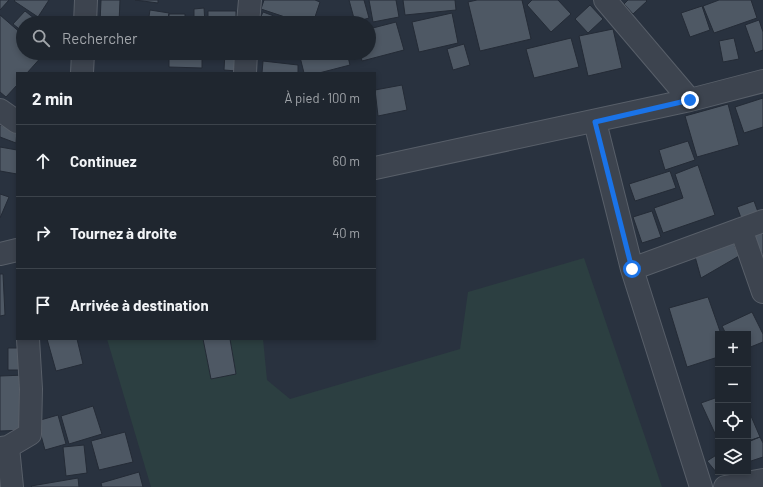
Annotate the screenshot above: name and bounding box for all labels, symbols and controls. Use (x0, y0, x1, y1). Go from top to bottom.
search box (16, 16, 376, 60)
icon: search (30, 27, 52, 49)
text: Rechercher (62, 29, 138, 47)
text: 2 min (32, 88, 73, 108)
text: À pied · 100 m (284, 90, 360, 106)
route end (681, 91, 699, 109)
icon: ahead (32, 150, 54, 172)
text: Continuez (70, 152, 137, 170)
text: 60 m (333, 153, 360, 169)
icon: right (32, 222, 54, 244)
text: Tournez à droite (70, 224, 177, 242)
text: 40 m (332, 225, 360, 241)
route start (623, 260, 641, 278)
icon: arrive (32, 294, 54, 316)
text: Arrivée à destination (70, 296, 209, 314)
map controls (715, 331, 751, 475)
button: + (715, 331, 751, 367)
button: − (715, 367, 751, 403)
button: locate (715, 403, 751, 439)
button: layers (715, 439, 751, 475)

